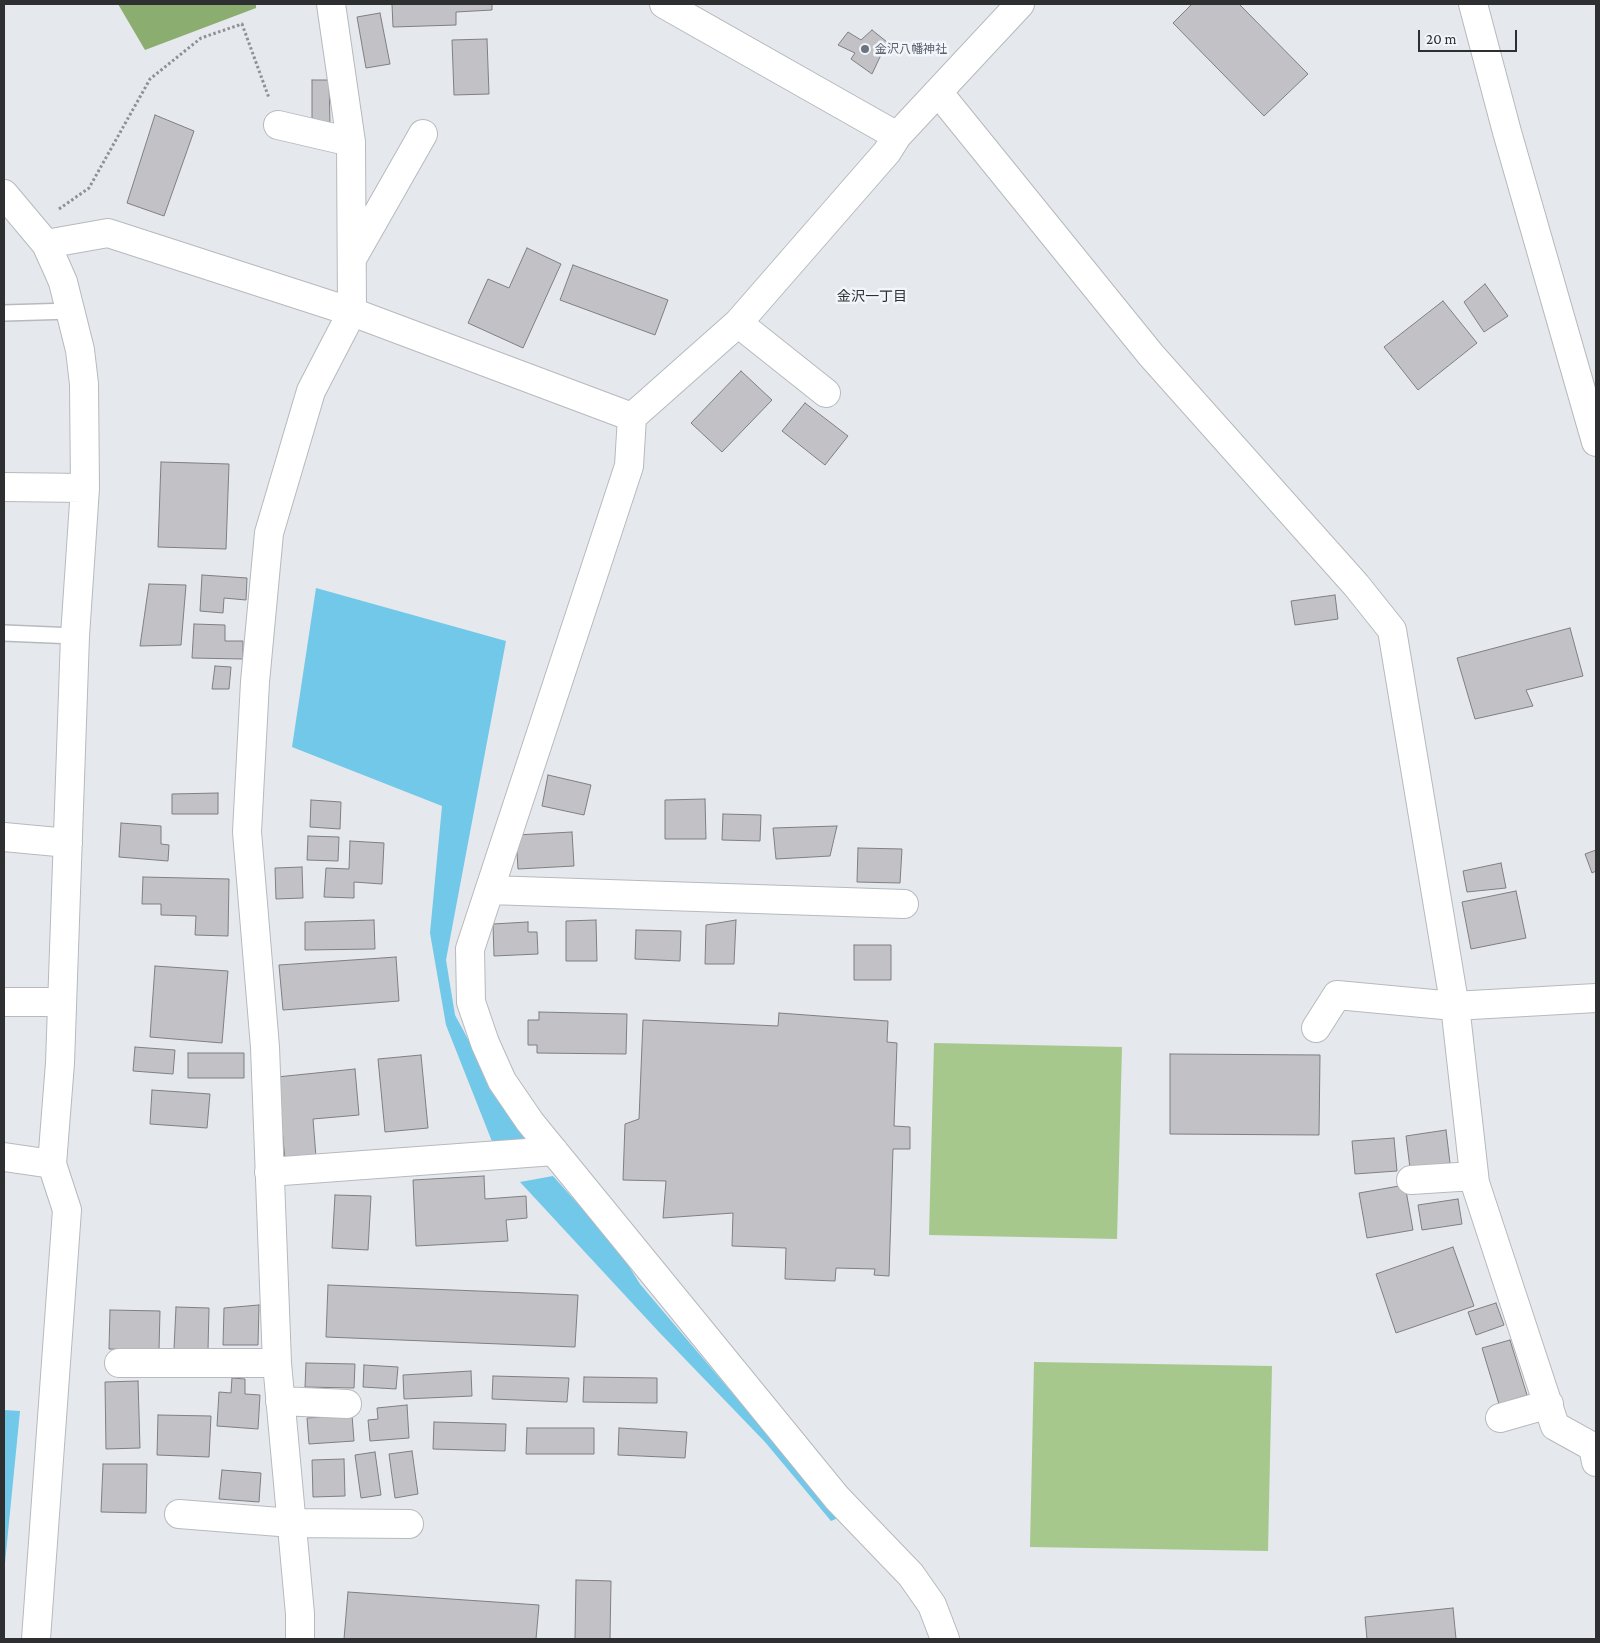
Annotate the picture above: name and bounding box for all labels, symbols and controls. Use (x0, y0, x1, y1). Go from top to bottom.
scale bar (1420, 20, 1519, 52)
text: 20 m (1426, 31, 1457, 47)
place label: 金沢八幡神社 (875, 42, 947, 56)
marker: 金沢八幡神社 (859, 43, 871, 55)
district label: 金沢一丁目 (837, 289, 907, 305)

